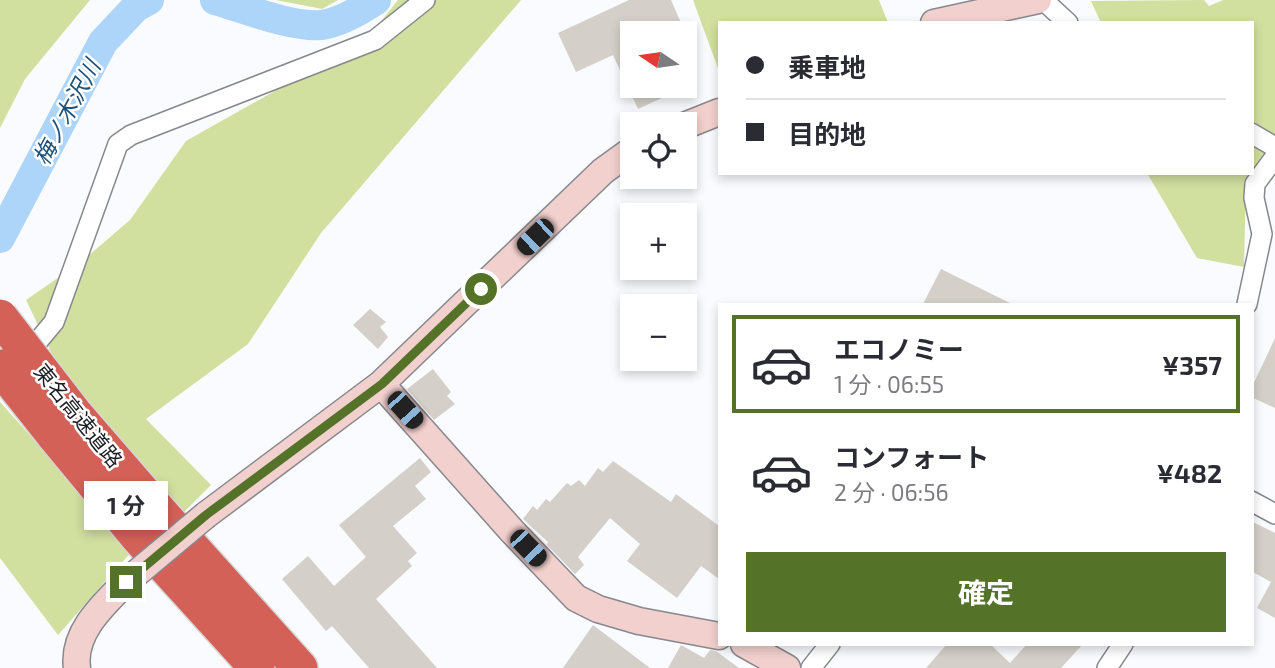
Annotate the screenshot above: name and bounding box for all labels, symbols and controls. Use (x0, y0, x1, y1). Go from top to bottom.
north arrow (620, 21, 696, 98)
map controls (620, 21, 697, 371)
text: 乗車地 (788, 51, 866, 82)
water label: 梅ノ木沢川 (27, 52, 107, 169)
button: locate (620, 112, 697, 189)
text: 目的地 (788, 118, 866, 149)
button: + (620, 203, 697, 280)
car (513, 215, 558, 259)
route start (465, 273, 497, 305)
button: − (620, 294, 697, 371)
icon: car (750, 333, 813, 396)
text: エコノミー (834, 333, 964, 364)
text: ¥357 (1162, 349, 1222, 380)
street label: 東名高速道路 (30, 358, 128, 472)
text: 1 分 · 06:55 (834, 370, 944, 398)
car (384, 387, 427, 433)
icon: car (750, 441, 813, 504)
text: コンフォート (834, 441, 989, 472)
text: ¥482 (1157, 457, 1222, 488)
text: 2 分 · 06:56 (834, 478, 949, 506)
callout: 1 分 (84, 480, 168, 530)
text: 1 分 (107, 491, 145, 519)
car (506, 526, 551, 570)
button: 確定 (746, 552, 1226, 632)
route end (110, 566, 142, 598)

